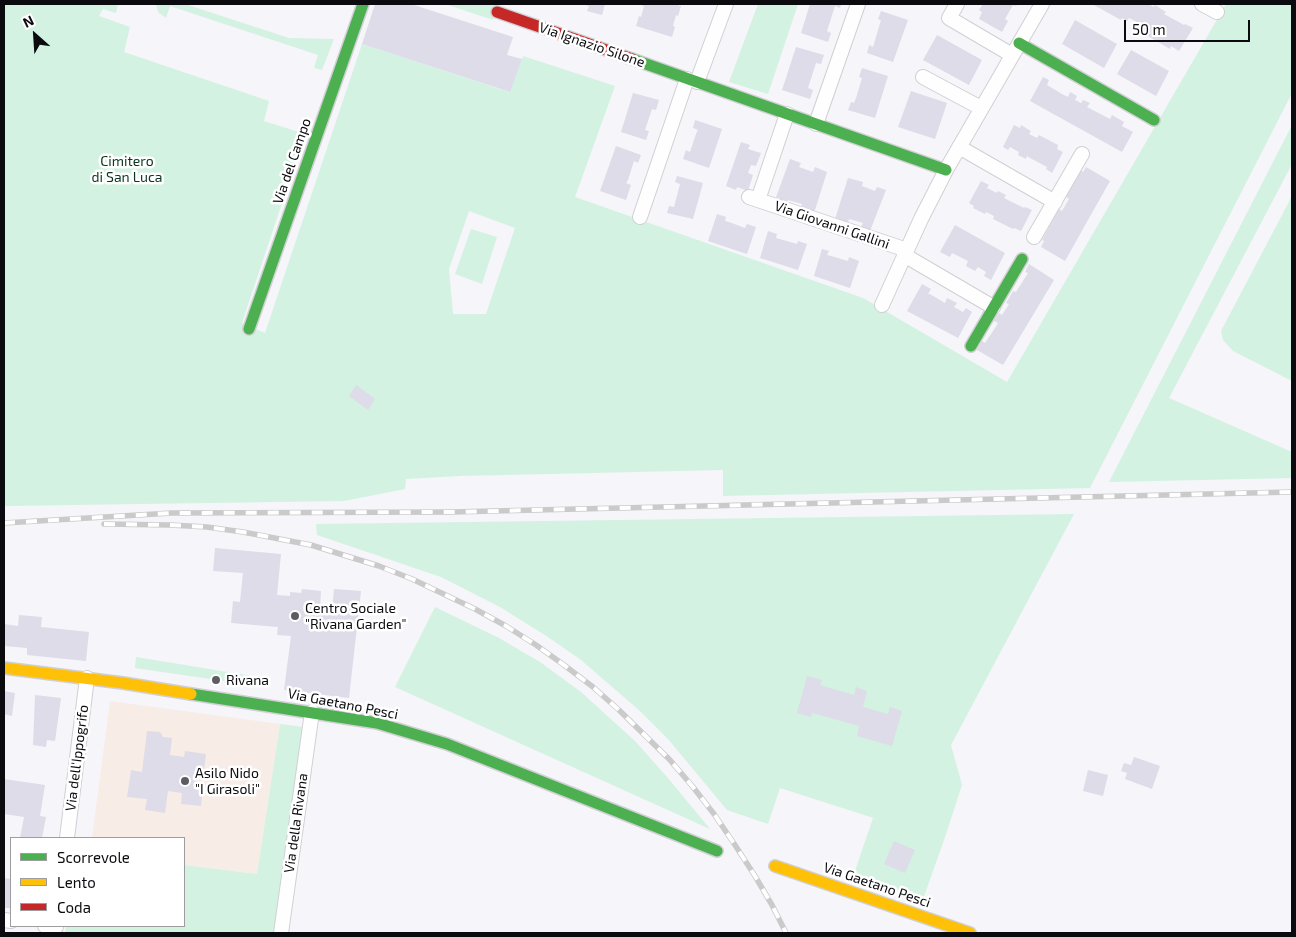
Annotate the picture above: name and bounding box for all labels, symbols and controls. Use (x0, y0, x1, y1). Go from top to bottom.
north arrow (10, 10, 60, 60)
scale bar (1126, 10, 1252, 42)
text: N (20, 11, 36, 31)
street label: Via Ignazio Silone (537, 19, 647, 71)
text: 50 m (1132, 20, 1166, 38)
street label: Via del Campo (269, 116, 315, 206)
park label: Cimitero di San Luca (91, 153, 163, 186)
street label: Via Giovanni Gallini (772, 197, 892, 253)
place label: Centro Sociale "Rivana Garden" (305, 600, 406, 632)
marker: Centro Sociale "Rivana Garden" (289, 610, 301, 622)
place label: Rivana (226, 672, 269, 688)
marker: Rivana (210, 674, 222, 686)
street label: Via Gaetano Pesci (286, 685, 400, 723)
street label: Via dell'Ippogrifo (62, 704, 92, 812)
place label: Asilo Nido "I Girasoli" (195, 765, 260, 798)
street label: Via della Rivana (281, 772, 311, 874)
marker: Asilo Nido "I Girasoli" (179, 775, 191, 787)
legend (10, 837, 185, 927)
text: Scorrevole (57, 848, 130, 866)
street label: Via Gaetano Pesci (821, 859, 933, 911)
text: Lento (57, 873, 96, 891)
text: Coda (57, 898, 91, 916)

